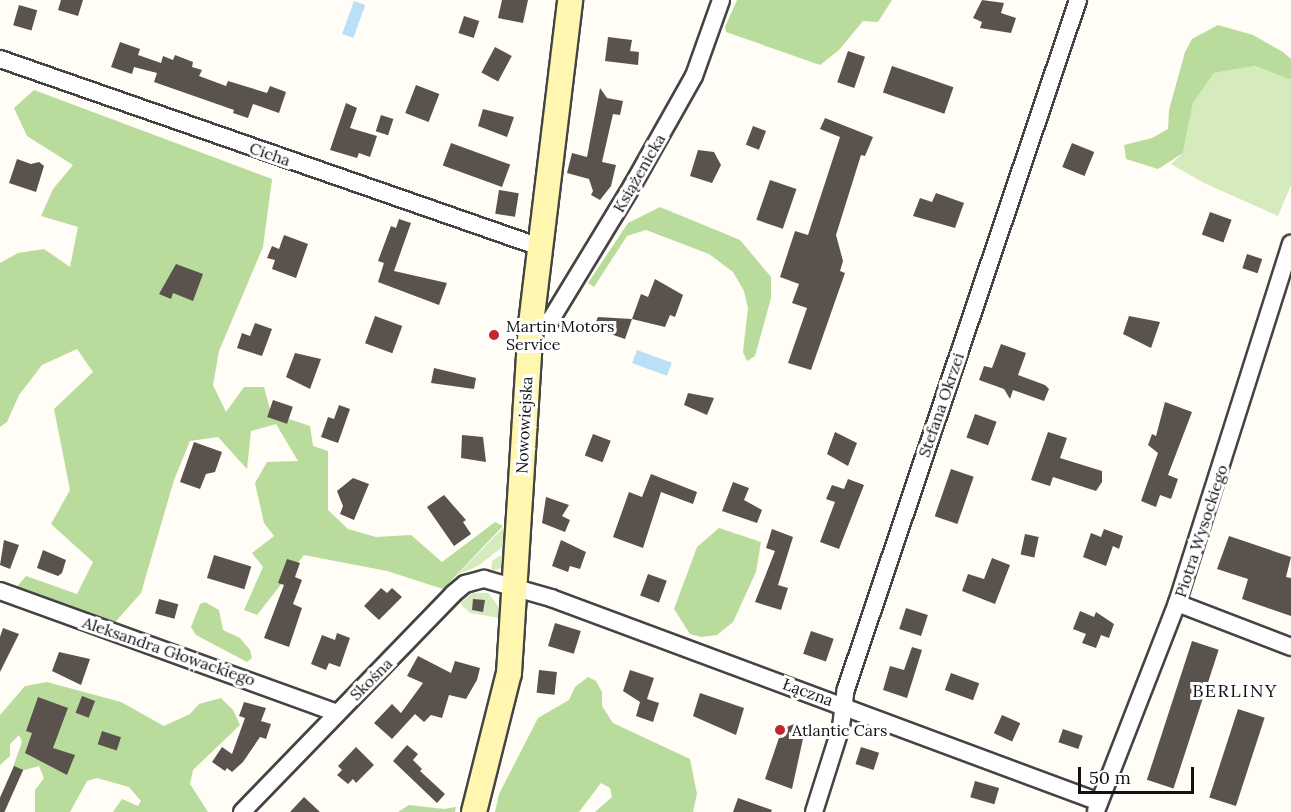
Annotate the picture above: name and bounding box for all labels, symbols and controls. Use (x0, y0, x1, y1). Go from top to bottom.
street label: Książenicka (609, 130, 669, 216)
street label: Cicha (247, 138, 293, 170)
place label: Martin Motors Service (506, 316, 614, 354)
marker: Martin Motors Service (487, 328, 501, 342)
street label: Stefana Okrzei (914, 350, 968, 460)
street label: Nowowiejska (512, 376, 536, 474)
street label: Piotra Wysockiego (1171, 462, 1231, 600)
street label: Aleksandra Głowackiego (80, 612, 258, 690)
street label: Skośna (346, 654, 396, 704)
street label: Łączna (780, 674, 836, 710)
district label: BERLINY (1192, 680, 1278, 702)
place label: Atlantic Cars (792, 720, 887, 740)
marker: Atlantic Cars (773, 723, 787, 737)
scale bar (1081, 755, 1196, 793)
text: 50 m (1089, 766, 1131, 789)

